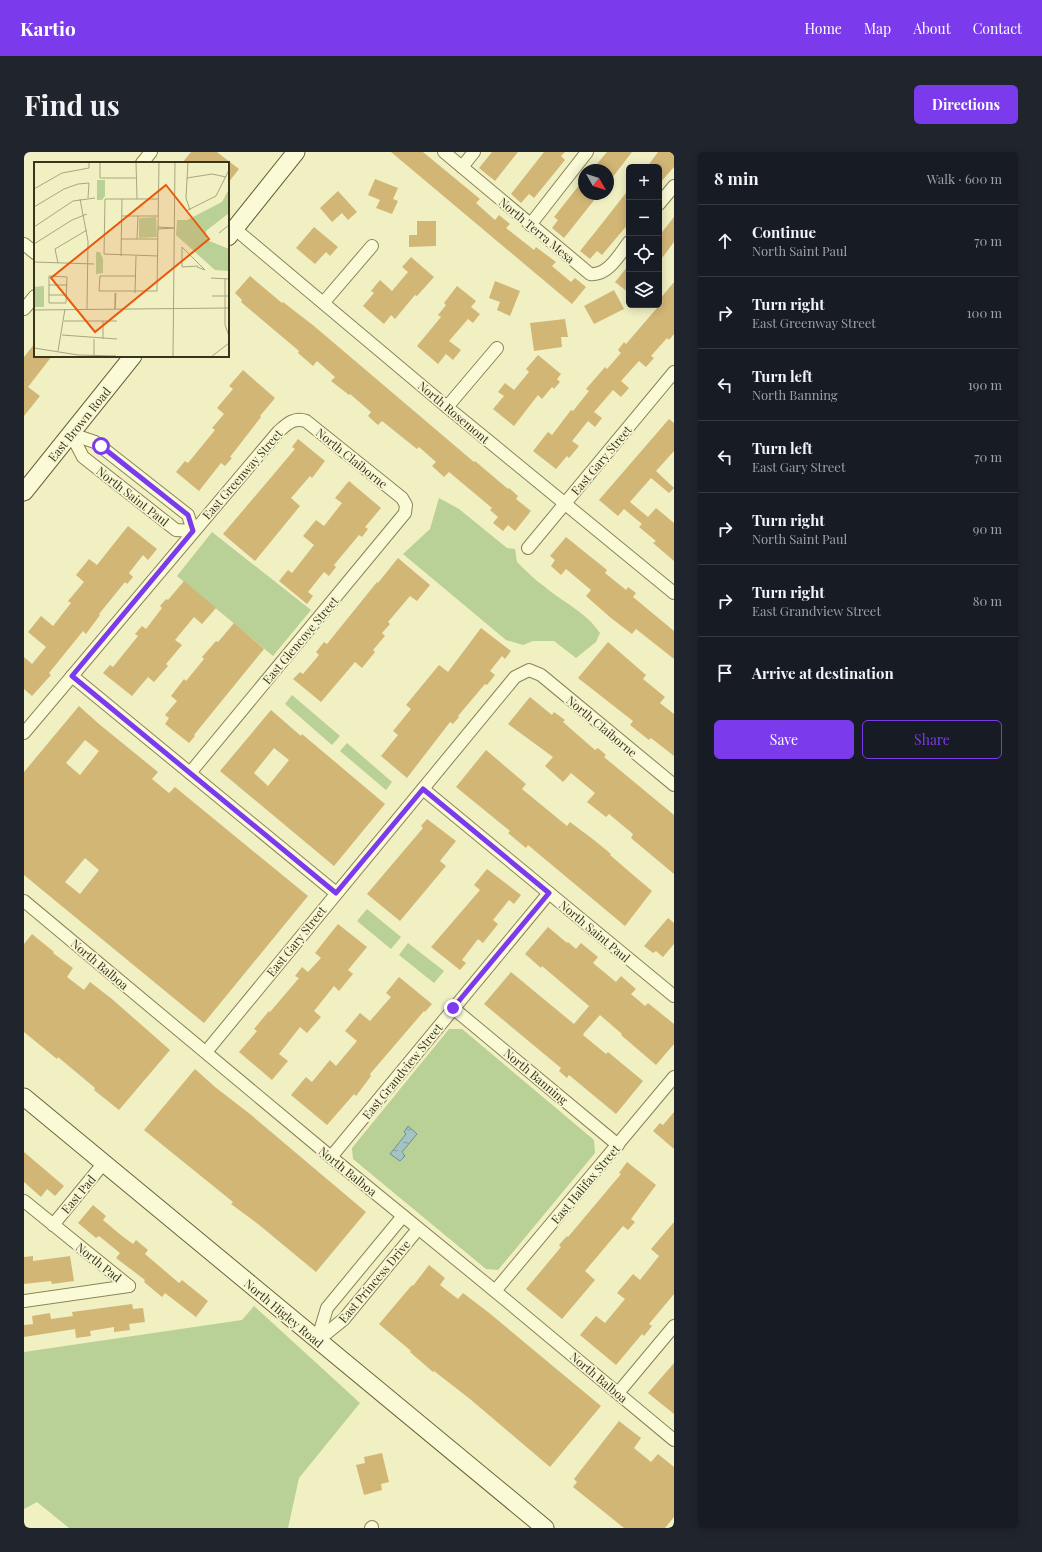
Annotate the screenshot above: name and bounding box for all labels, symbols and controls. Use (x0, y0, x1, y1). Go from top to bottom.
text: Kartio (20, 15, 76, 41)
text: Home (804, 19, 842, 38)
text: Map (864, 19, 891, 38)
text: About (913, 19, 951, 38)
text: Contact (973, 19, 1022, 38)
button: Directions (914, 85, 1018, 124)
text: Find us (24, 86, 120, 123)
inset map (34, 162, 229, 357)
north arrow (578, 164, 614, 200)
map controls (626, 164, 662, 308)
button: + (626, 164, 662, 200)
text: 8 min (714, 167, 759, 189)
text: Walk · 600 m (927, 170, 1002, 187)
street label: North Terra Mesa (496, 194, 578, 266)
button: − (626, 200, 662, 236)
text: Continue (752, 222, 816, 242)
icon: ahead (714, 230, 736, 252)
text: 70 m (974, 232, 1002, 249)
button: locate (626, 236, 662, 272)
text: North Saint Paul (752, 242, 847, 259)
button: layers (626, 272, 662, 308)
text: Turn right (752, 294, 825, 314)
icon: right (714, 302, 736, 324)
text: 100 m (967, 304, 1002, 321)
text: East Greenway Street (752, 314, 876, 331)
text: Turn left (752, 366, 813, 386)
icon: left (714, 374, 736, 396)
text: 190 m (968, 376, 1002, 393)
street label: North Rosemont (415, 377, 494, 447)
street label: East Brown Road (44, 383, 114, 465)
text: North Banning (752, 386, 838, 403)
street label: East Gary Street (567, 421, 635, 498)
street label: North Claiborne (313, 424, 391, 492)
street label: East Greenway Street (198, 425, 286, 522)
route start (92, 437, 110, 455)
text: Turn left (752, 438, 813, 458)
icon: left (714, 446, 736, 468)
text: 70 m (974, 448, 1002, 465)
text: East Gary Street (752, 458, 846, 475)
street label: North Saint Paul (93, 463, 173, 530)
text: Turn right (752, 510, 825, 530)
icon: right (714, 518, 736, 540)
text: 90 m (973, 520, 1002, 537)
text: North Saint Paul (752, 530, 847, 547)
text: Turn right (752, 582, 825, 602)
icon: right (714, 590, 736, 612)
street label: East Glencove Street (259, 592, 342, 687)
text: 80 m (973, 592, 1002, 609)
text: East Grandview Street (752, 602, 881, 619)
icon: arrive (714, 662, 736, 684)
text: Arrive at destination (752, 663, 894, 683)
street label: North Claiborne (563, 692, 641, 760)
button: Save (714, 720, 854, 759)
button: Share (862, 720, 1002, 759)
street label: North Saint Paul (556, 897, 634, 966)
street label: East Gary Street (263, 902, 330, 980)
street label: North Balboa (68, 935, 132, 993)
route end (444, 999, 462, 1017)
street label: East Grandview Street (358, 1019, 446, 1122)
street label: North Banning (501, 1044, 572, 1108)
street label: East Halifax Street (547, 1140, 623, 1227)
street label: North Balboa (316, 1143, 381, 1199)
street label: East Pad (57, 1171, 99, 1217)
street label: East Princess Drive (335, 1236, 413, 1326)
street label: North Pad (73, 1239, 125, 1285)
street label: North Higley Road (241, 1275, 327, 1351)
street label: North Balboa (567, 1348, 631, 1406)

